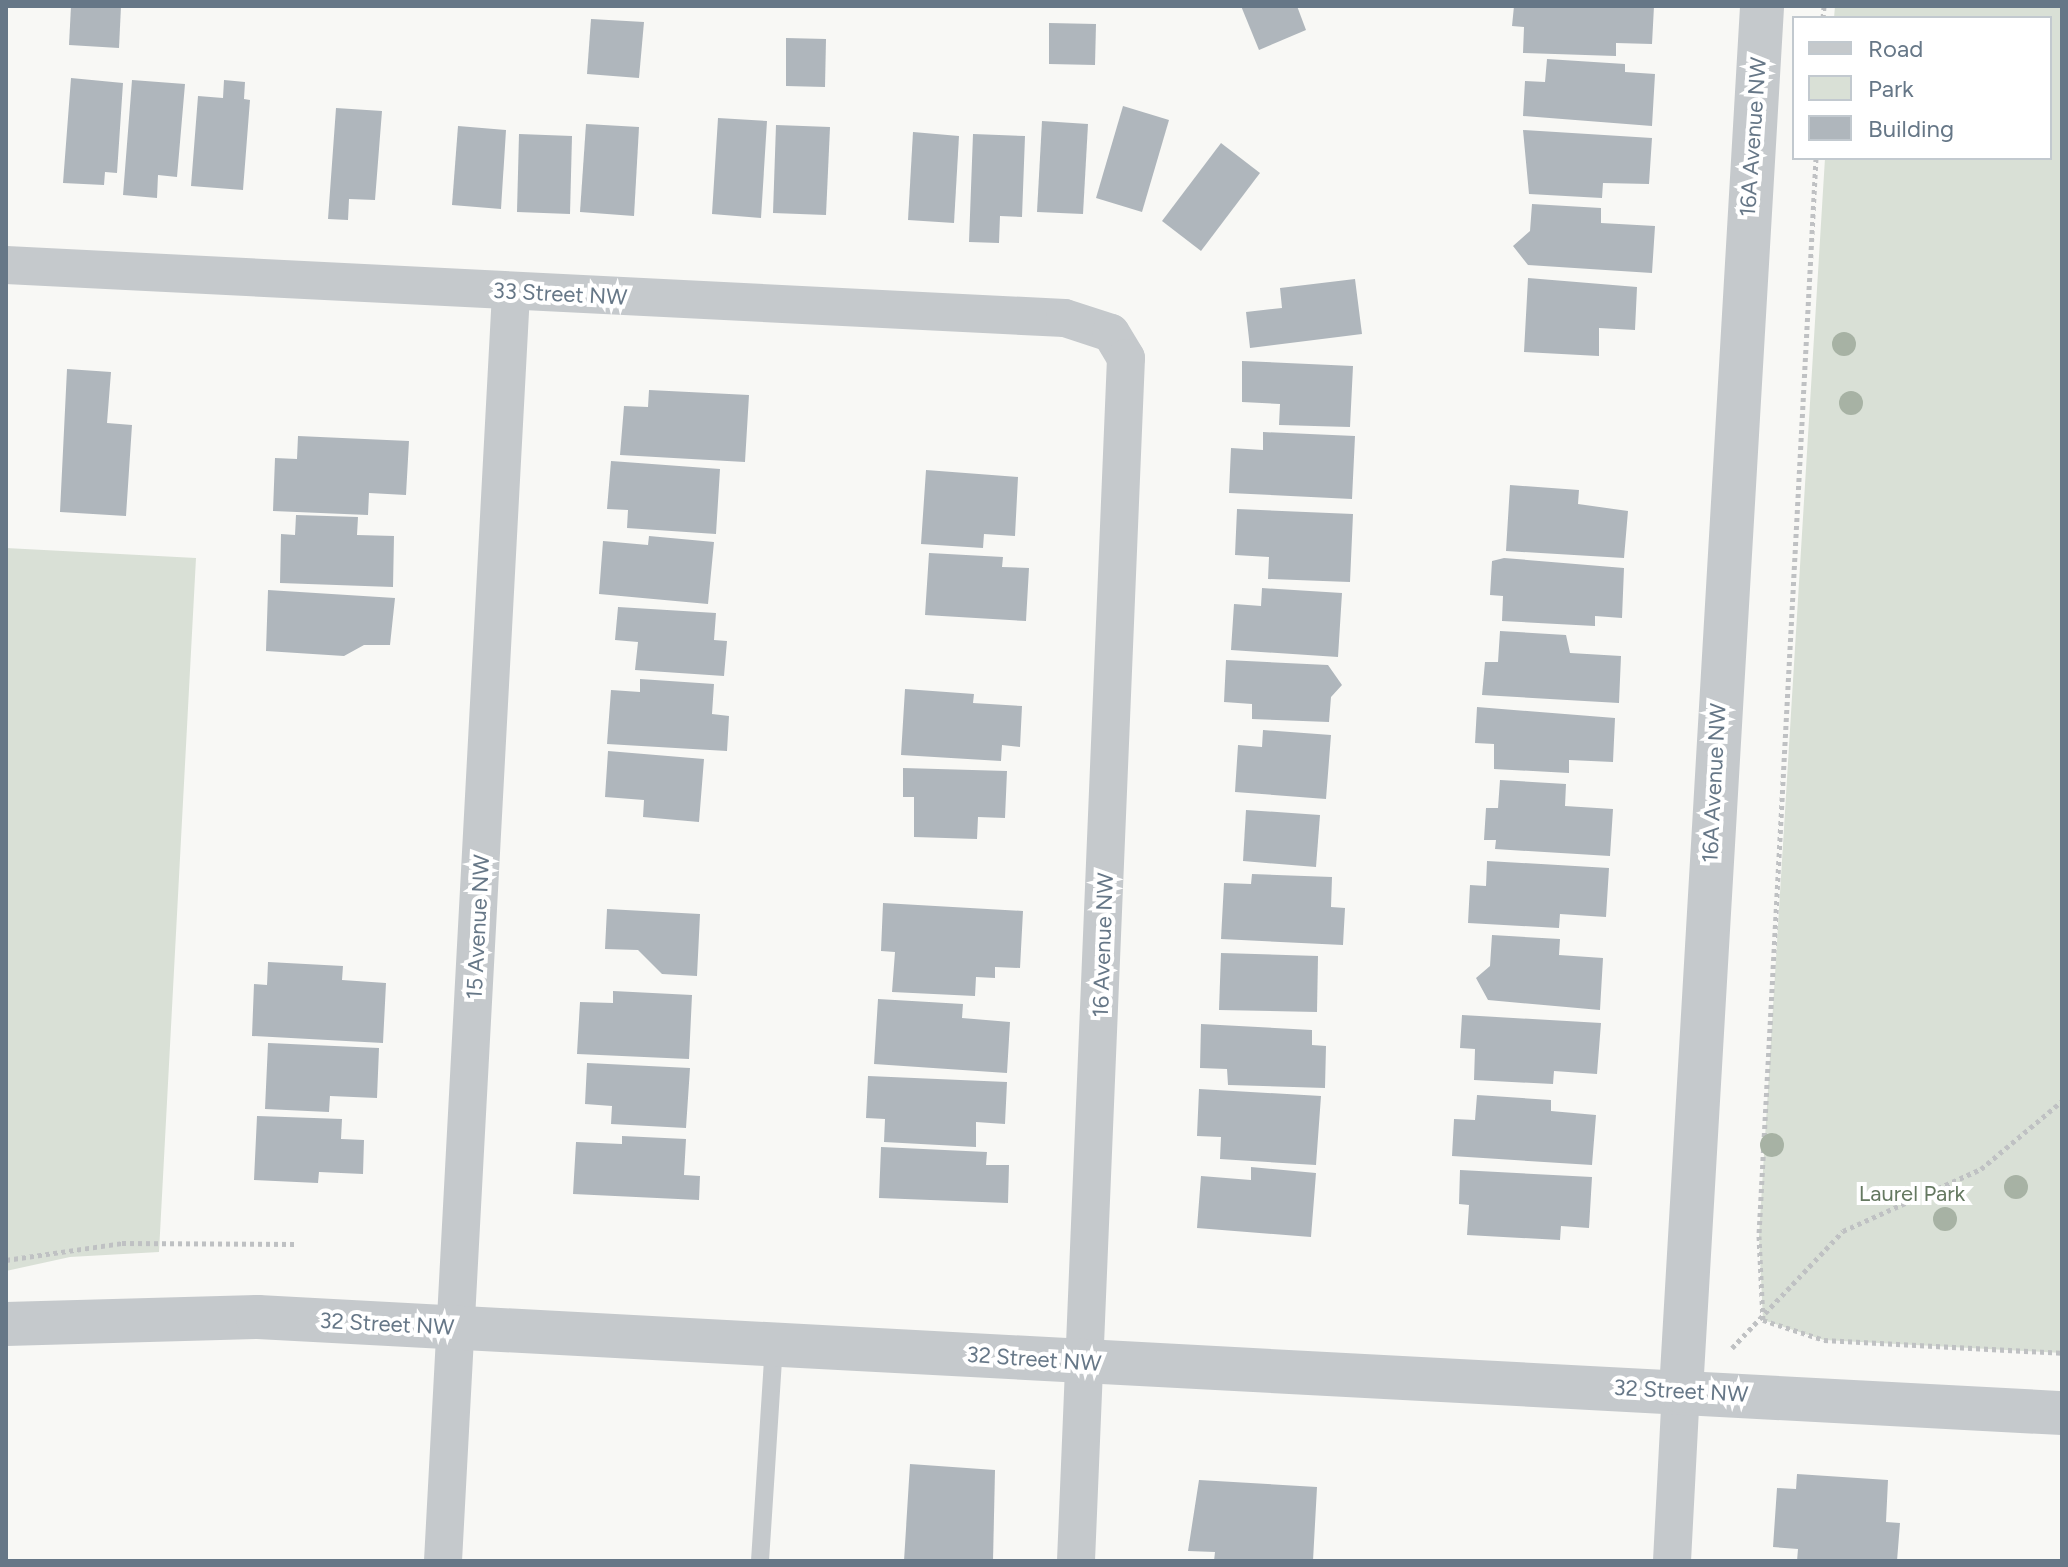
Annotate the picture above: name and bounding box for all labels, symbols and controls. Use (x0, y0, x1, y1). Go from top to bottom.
legend (1792, 16, 2052, 160)
text: Road (1868, 34, 1923, 63)
street label: 16A Avenue NW (1734, 56, 1772, 218)
text: Park (1868, 74, 1914, 103)
text: Building (1868, 114, 1954, 143)
street label: 33 Street NW (492, 277, 628, 311)
street label: 16A Avenue NW (1697, 702, 1731, 864)
street label: 15 Avenue NW (461, 854, 495, 1000)
street label: 16 Avenue NW (1087, 872, 1119, 1018)
park label: Laurel Park (1859, 1181, 1965, 1207)
street label: 32 Street NW (319, 1307, 455, 1341)
street label: 32 Street NW (966, 1341, 1102, 1377)
street label: 32 Street NW (1613, 1374, 1749, 1408)

